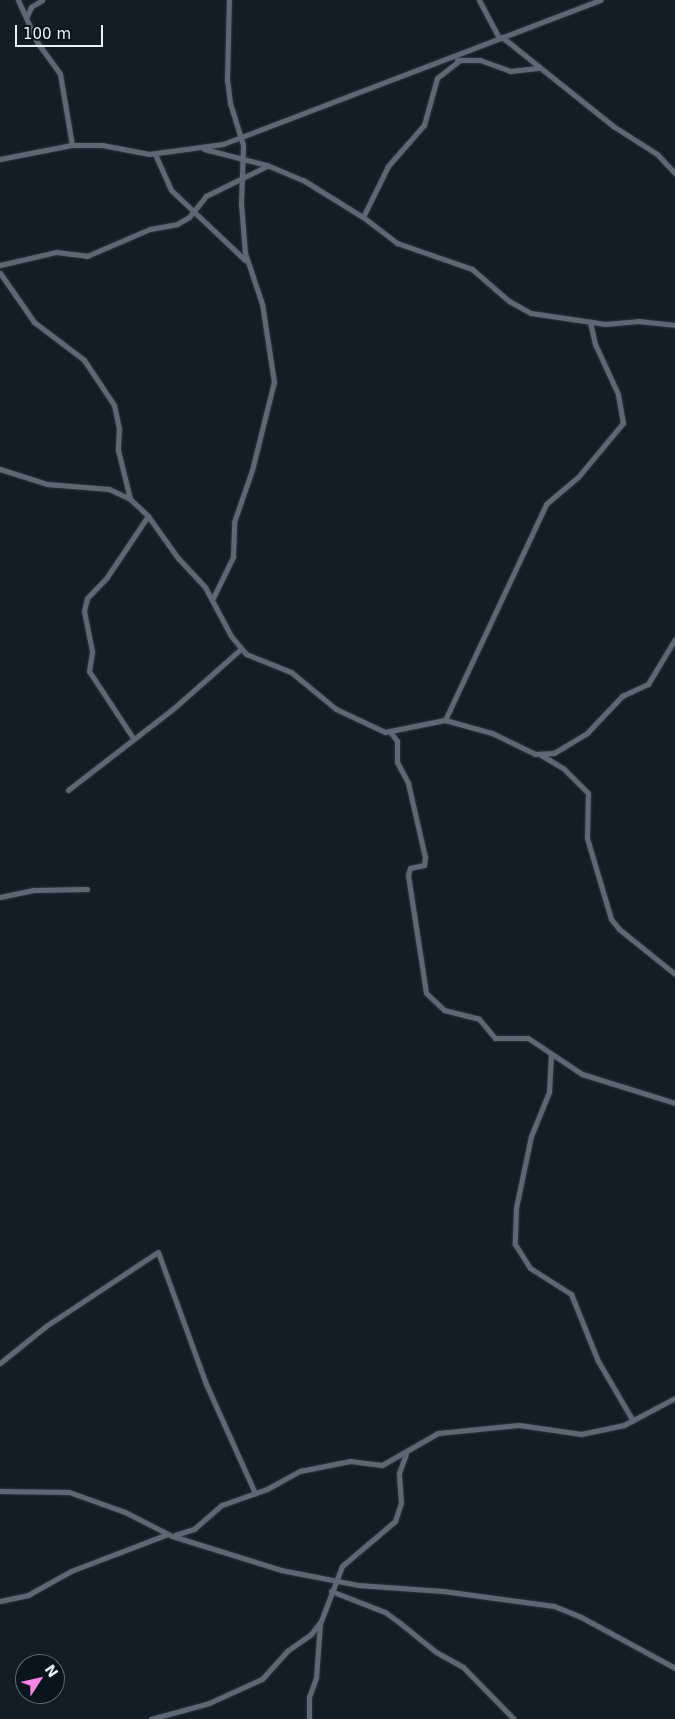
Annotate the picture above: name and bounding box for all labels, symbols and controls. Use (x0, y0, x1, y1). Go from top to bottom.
scale bar (18, 15, 105, 47)
text: 100 m (23, 25, 71, 43)
north arrow (15, 1654, 65, 1704)
text: N (42, 1662, 61, 1680)

